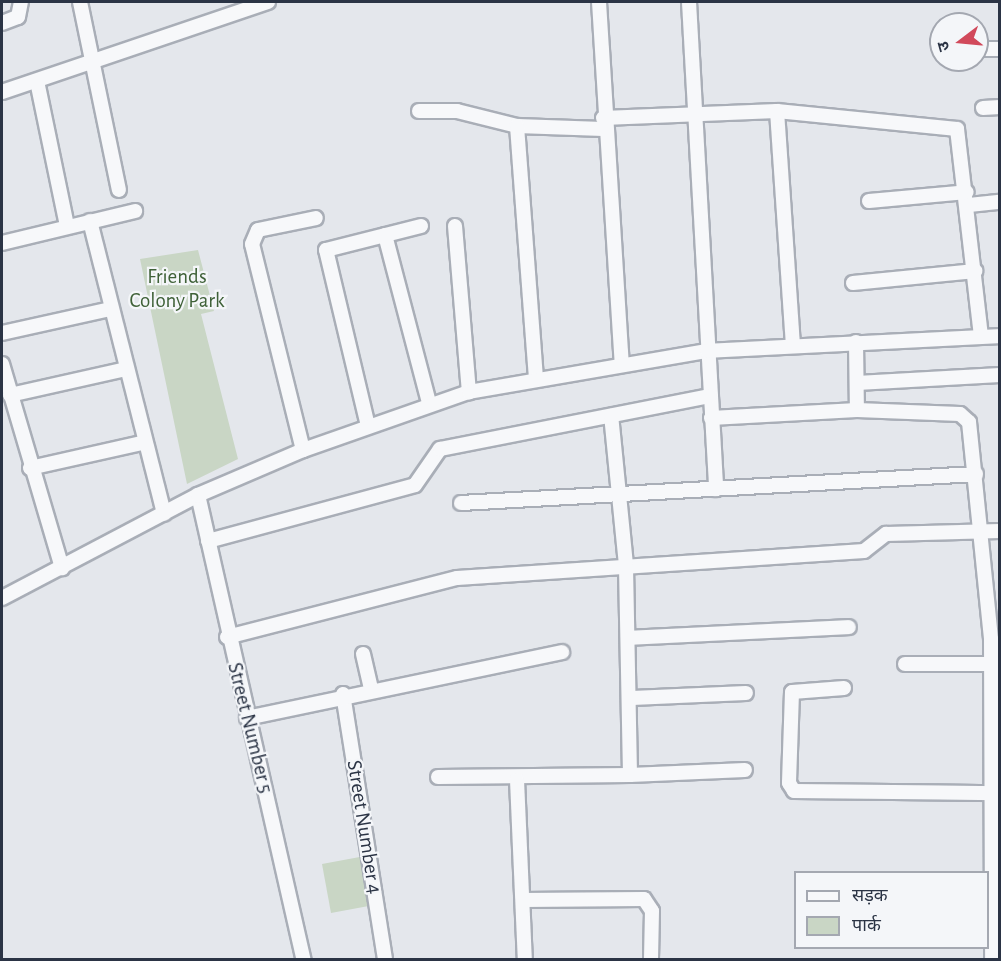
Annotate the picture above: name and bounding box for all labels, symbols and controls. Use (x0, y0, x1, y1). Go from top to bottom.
north arrow (929, 12, 989, 72)
text: उ (935, 40, 953, 53)
park label: Friends Colony Park (129, 264, 225, 314)
street label: Street Number 5 (222, 660, 278, 796)
street label: Street Number 4 (341, 758, 387, 896)
legend (794, 871, 989, 949)
text: सड़क (852, 887, 888, 905)
text: पार्क (852, 917, 881, 935)

